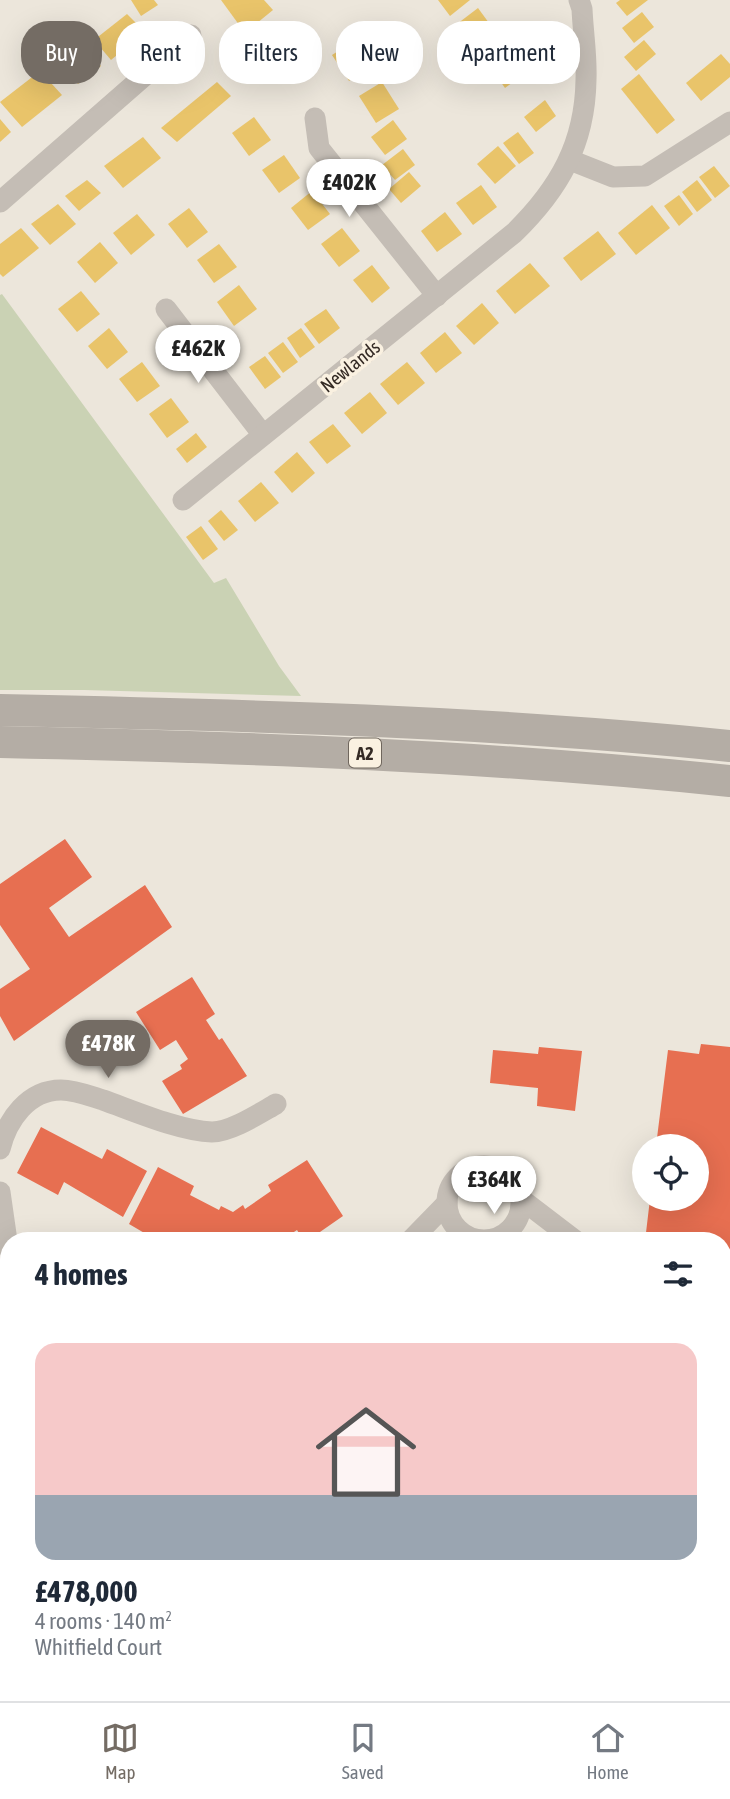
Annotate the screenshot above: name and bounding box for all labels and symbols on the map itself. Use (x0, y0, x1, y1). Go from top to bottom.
pin: £402K (300, 160, 398, 219)
pin: £462K (149, 326, 247, 385)
street label: Newlands (316, 335, 384, 397)
road number: A2 (349, 738, 381, 768)
pin: £478K (59, 1020, 157, 1080)
pin: £364K (445, 1156, 543, 1216)

